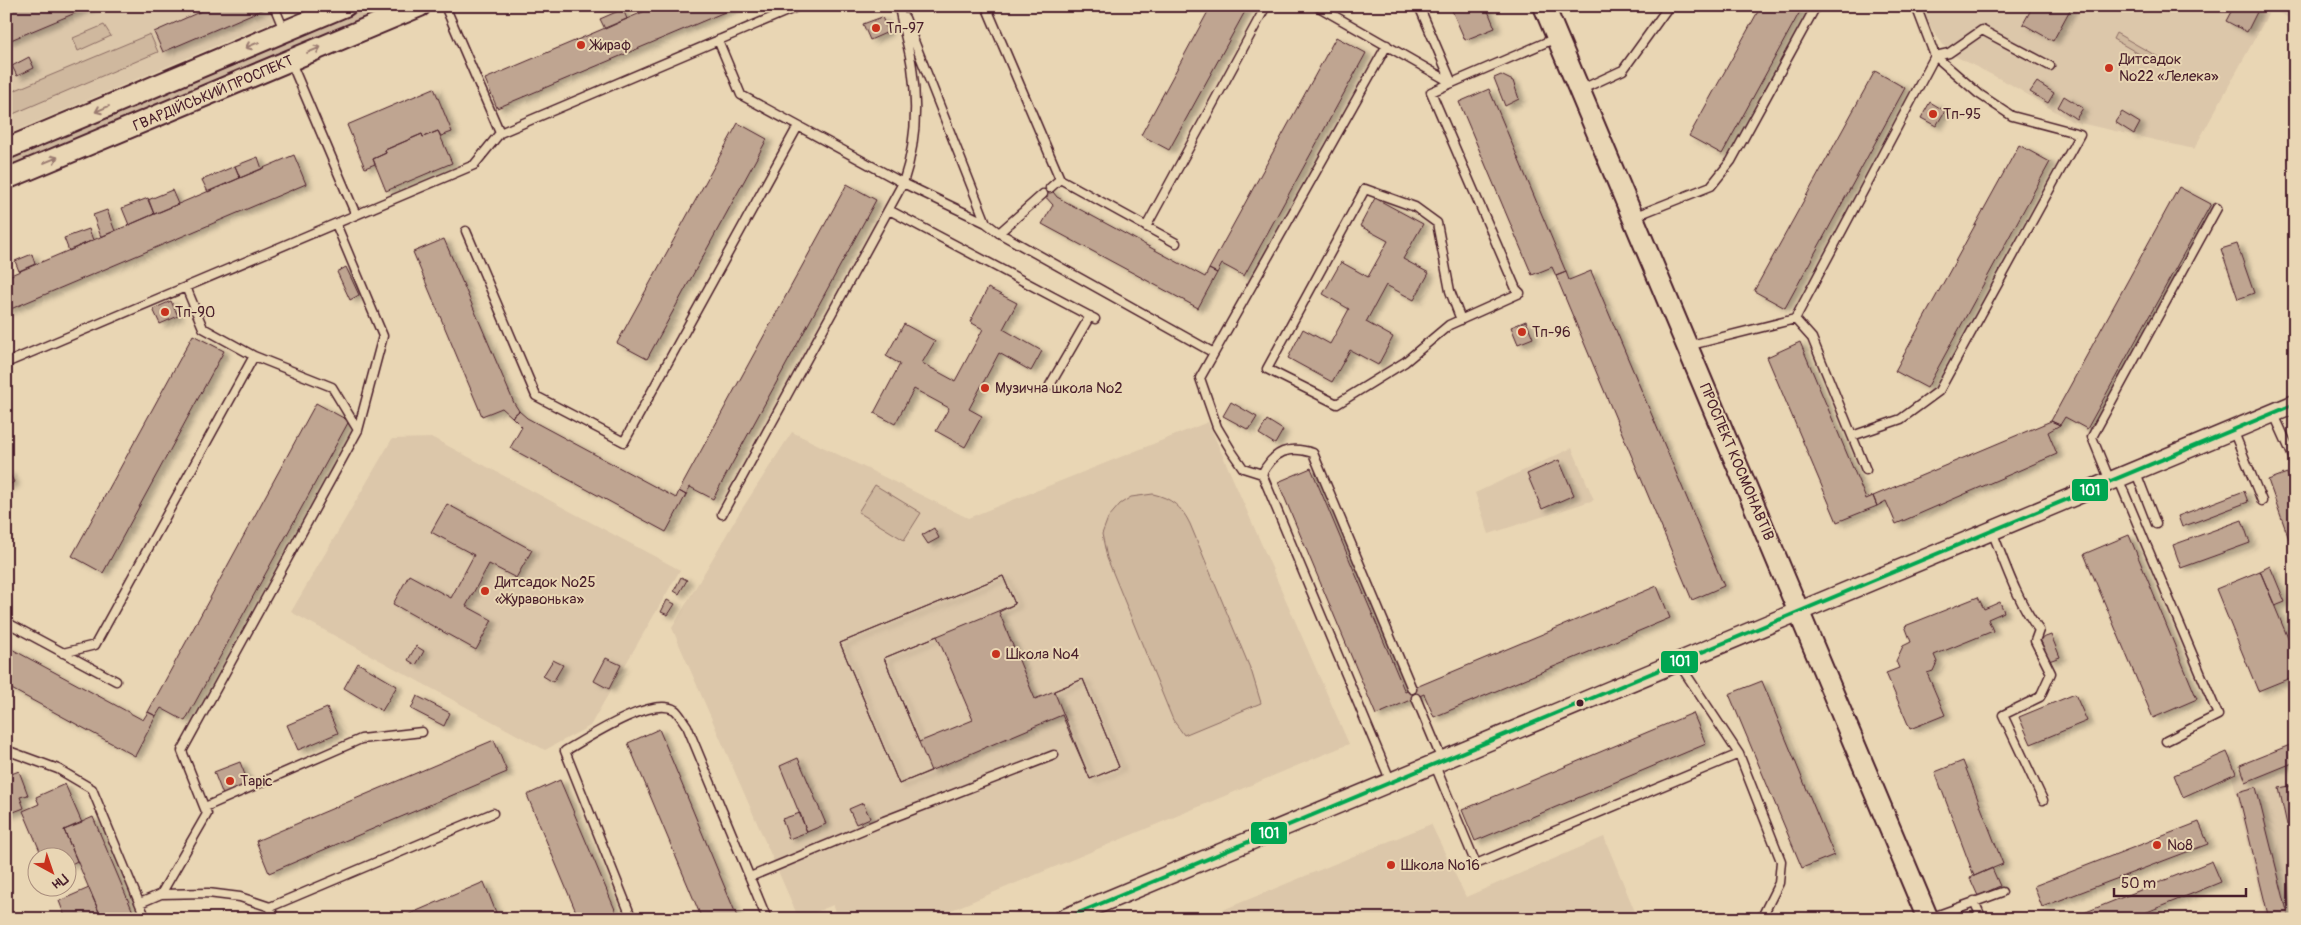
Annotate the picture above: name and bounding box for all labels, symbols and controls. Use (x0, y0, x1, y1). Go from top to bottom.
place label: Тп-97 (886, 19, 924, 38)
marker: Тп-97 (870, 22, 882, 34)
place label: Жираф (589, 36, 631, 55)
marker: Жираф (575, 39, 587, 51)
one-way arrow (245, 41, 260, 51)
one-way arrow (306, 45, 321, 55)
place label: Дитсадок №22 «Лелека» (2118, 50, 2219, 86)
street label: ГВАРДІЙСЬКИЙ ПРОСПЕКТ (130, 51, 296, 136)
marker: Дитсадок №22 «Лелека» (2103, 62, 2115, 74)
one-way arrow (95, 104, 110, 114)
place label: Тп-95 (1943, 105, 1981, 124)
marker: Тп-95 (1927, 108, 1939, 120)
one-way arrow (43, 155, 58, 165)
place label: Тп-90 (175, 303, 215, 322)
marker: Тп-90 (159, 306, 171, 318)
place label: Тп-96 (1532, 323, 1571, 342)
marker: Тп-96 (1516, 326, 1528, 338)
place label: Музична школа №2 (995, 379, 1123, 398)
street label: ПРОСПЕКТ КОСМОНАВТІВ (1695, 381, 1778, 544)
marker: Музична школа №2 (979, 382, 991, 394)
line badge: 101 (2071, 478, 2109, 502)
text: 101 (2080, 482, 2100, 499)
place label: Дитсадок №25 «Журавонька» (494, 573, 596, 609)
marker: Дитсадок №25 «Журавонька» (479, 585, 491, 597)
place label: Школа №4 (1006, 645, 1079, 664)
marker: Школа №4 (990, 648, 1002, 660)
line badge: 101 (1660, 650, 1699, 674)
text: 101 (1670, 653, 1690, 670)
unlabelled marker (1575, 698, 1585, 708)
place label: Таріс (240, 772, 273, 791)
marker: Таріс (224, 775, 236, 787)
line badge: 101 (1250, 821, 1288, 845)
text: 101 (1259, 825, 1279, 842)
place label: №8 (2167, 836, 2193, 855)
marker: №8 (2151, 839, 2163, 851)
north arrow (28, 848, 78, 898)
place label: Школа №16 (1401, 856, 1480, 875)
marker: Школа №16 (1385, 859, 1397, 871)
scale bar (2114, 865, 2246, 897)
text: Пн (49, 870, 71, 893)
text: 50 m (2121, 874, 2156, 893)

